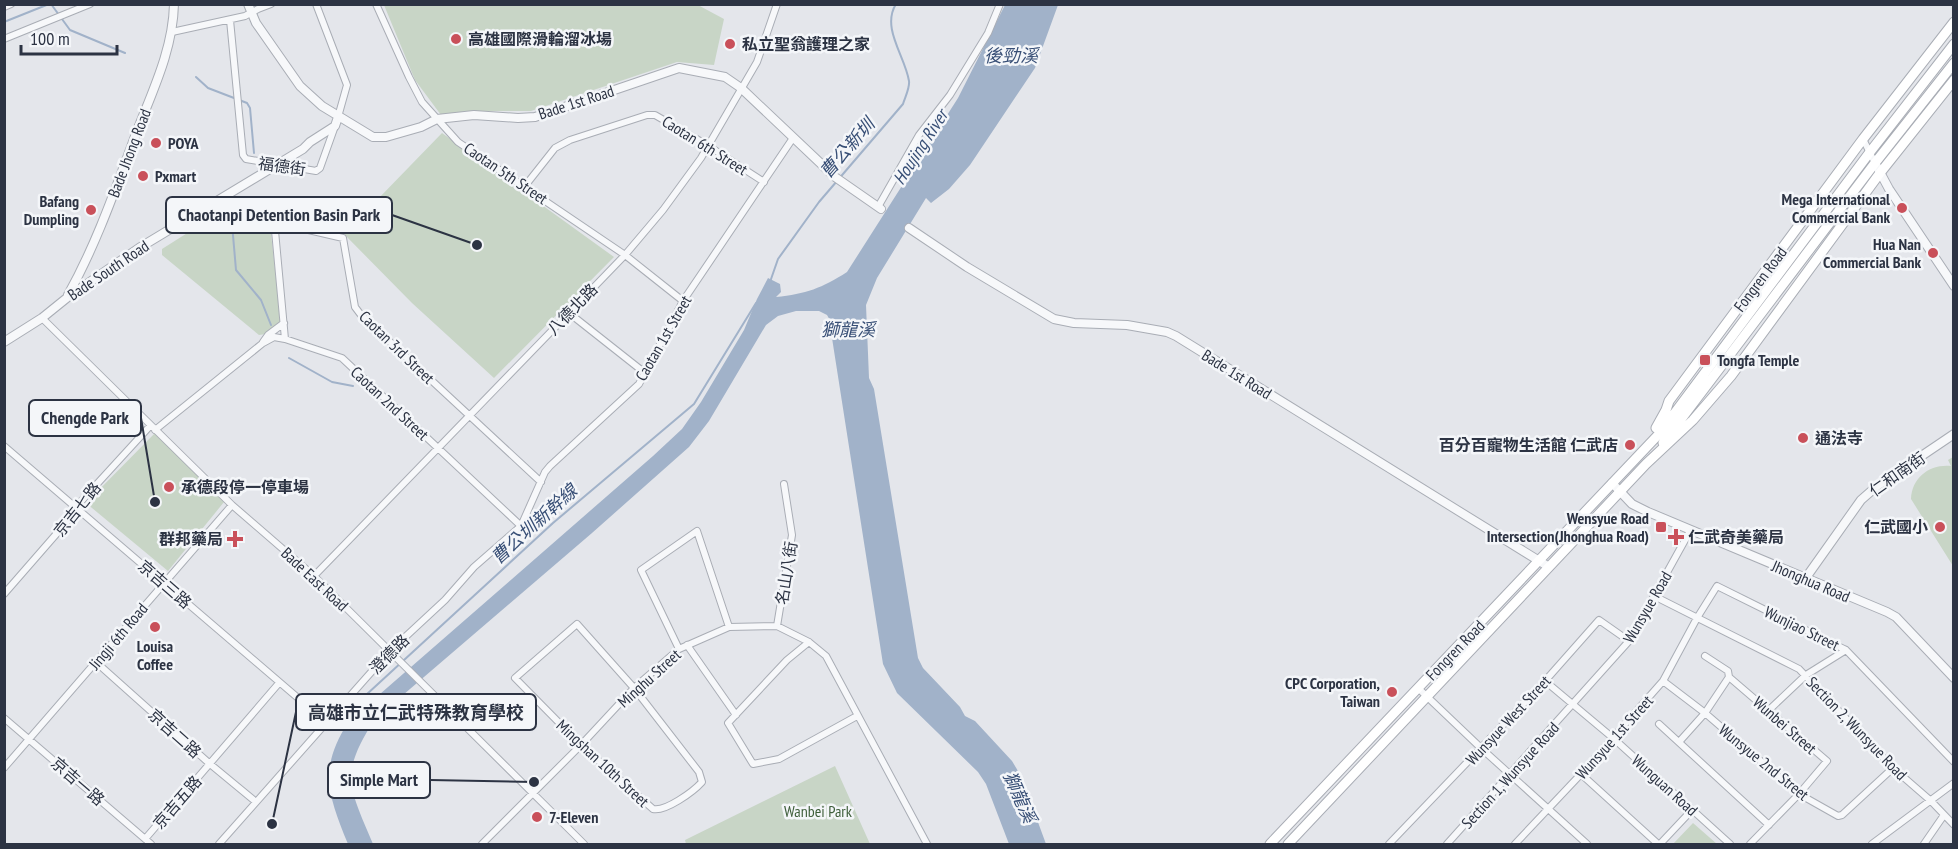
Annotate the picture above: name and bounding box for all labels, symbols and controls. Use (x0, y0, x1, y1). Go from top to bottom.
scale bar (21, 18, 117, 56)
text: 100 m (30, 27, 70, 50)
place label: 高雄國際滑輪溜冰場 (468, 29, 612, 49)
marker: 高雄國際滑輪溜冰場 (449, 32, 463, 46)
place label: 私立聖翁護理之家 (742, 34, 870, 54)
marker: 私立聖翁護理之家 (723, 37, 737, 51)
water label: 後勁溪 (984, 44, 1041, 67)
street label: Bade 1st Road (536, 80, 617, 124)
water label: Houjing River (887, 103, 954, 189)
street label: Bade Jhong Road (103, 106, 155, 200)
street label: Caotan 6th Street (659, 111, 752, 179)
water label: 曹公新圳 (815, 111, 881, 183)
place label: POYA (168, 133, 199, 153)
marker: POYA (149, 136, 163, 150)
street label: Caotan 5th Street (460, 138, 552, 209)
street label: 福德街 (257, 153, 307, 179)
place label: Pxmart (155, 166, 196, 186)
marker: Pxmart (136, 169, 150, 183)
place label: Mega International Commercial Bank (1782, 189, 1890, 227)
place label: Bafang Dumpling (24, 191, 79, 229)
callout: Chaotanpi Detention Basin Park (166, 197, 392, 233)
marker: Mega International Commercial Bank (1895, 201, 1909, 215)
marker: Bafang Dumpling (84, 203, 98, 217)
text: Chaotanpi Detention Basin Park (178, 203, 381, 226)
place label: Hua Nan Commercial Bank (1823, 234, 1921, 272)
street label: Bade South Road (64, 235, 152, 304)
street label: Fongren Road (1729, 243, 1791, 315)
marker: Hua Nan Commercial Bank (1926, 246, 1940, 260)
street label: 八德北路 (543, 279, 601, 339)
street label: Caotan 1st Street (631, 291, 696, 384)
street label: Caotan 3rd Street (355, 306, 439, 388)
water label: 獅龍溪 (821, 318, 878, 341)
street label: Bade 1st Road (1198, 345, 1276, 403)
place label: Tongfa Temple (1717, 350, 1799, 370)
marker: Tongfa Temple (1698, 353, 1712, 367)
street label: Caotan 2nd Street (347, 362, 434, 445)
callout: Chengde Park (29, 400, 141, 436)
text: Chengde Park (41, 406, 129, 429)
place label: 通法寺 (1815, 428, 1863, 448)
marker: 通法寺 (1796, 431, 1810, 445)
place label: 百分百寵物生活館 仁武店 (1439, 435, 1618, 455)
marker: 百分百寵物生活館 仁武店 (1623, 438, 1637, 452)
street label: 仁和南街 (1865, 447, 1929, 501)
place label: 承德段停一停車場 (181, 477, 309, 497)
street label: 京吉七路 (49, 478, 105, 540)
water label: 曹公圳新幹線 (486, 478, 583, 569)
marker: 承德段停一停車場 (162, 480, 176, 494)
place label: Wensyue Road Intersection(Jhonghua Road) (1487, 508, 1649, 546)
place label: 仁武國小 (1864, 517, 1928, 537)
marker: Wensyue Road Intersection(Jhonghua Road) (1654, 520, 1668, 534)
marker: 仁武國小 (1933, 520, 1947, 534)
place label: 仁武奇美藥局 (1688, 527, 1784, 547)
place label: 群邦藥局 (159, 529, 223, 549)
marker: 仁武奇美藥局 (1669, 530, 1683, 544)
marker: 群邦藥局 (228, 532, 242, 546)
street label: 名山八街 (771, 540, 801, 606)
street label: Bade East Road (277, 543, 353, 615)
street label: 京吉三路 (134, 555, 196, 613)
street label: Jhonghua Road (1768, 555, 1853, 606)
street label: Wunsyue Road (1618, 567, 1676, 647)
street label: Jingji 6th Road (84, 599, 152, 674)
street label: Wunjiao Street (1761, 601, 1843, 655)
street label: Fongren Road (1421, 616, 1489, 684)
marker: Louisa Coffee (148, 620, 162, 634)
street label: 澄德路 (365, 630, 413, 678)
place label: Louisa Coffee (137, 636, 174, 674)
street label: Minghu Street (613, 644, 685, 712)
street label: Wunsyue West Street (1461, 671, 1555, 769)
street label: Section 2, Wunsyue Road (1802, 672, 1912, 784)
place label: CPC Corporation, Taiwan (1285, 673, 1380, 711)
marker: CPC Corporation, Taiwan (1385, 685, 1399, 699)
street label: Wunsyue 1st Street (1571, 690, 1657, 783)
street label: Wunbei Street (1749, 692, 1821, 758)
callout: 高雄市立仁武特殊教育學校 (296, 694, 536, 730)
text: 高雄市立仁武特殊教育學校 (308, 701, 524, 724)
street label: 京吉二路 (145, 704, 205, 762)
street label: Mingshan 10th Street (553, 715, 654, 811)
street label: Section 1, Wunsyue Road (1457, 718, 1563, 832)
street label: Wunsyue 2nd Street (1715, 720, 1814, 805)
street label: Wunguan Road (1628, 750, 1702, 820)
street label: 京吉一路 (47, 752, 109, 810)
callout: Simple Mart (328, 762, 430, 798)
text: Simple Mart (340, 768, 419, 791)
water label: 獅龍溪 (999, 768, 1043, 829)
street label: 京吉五路 (148, 771, 206, 833)
park label: Wanbei Park (784, 801, 853, 821)
place label: 7-Eleven (549, 807, 598, 827)
marker: 7-Eleven (530, 810, 544, 824)

